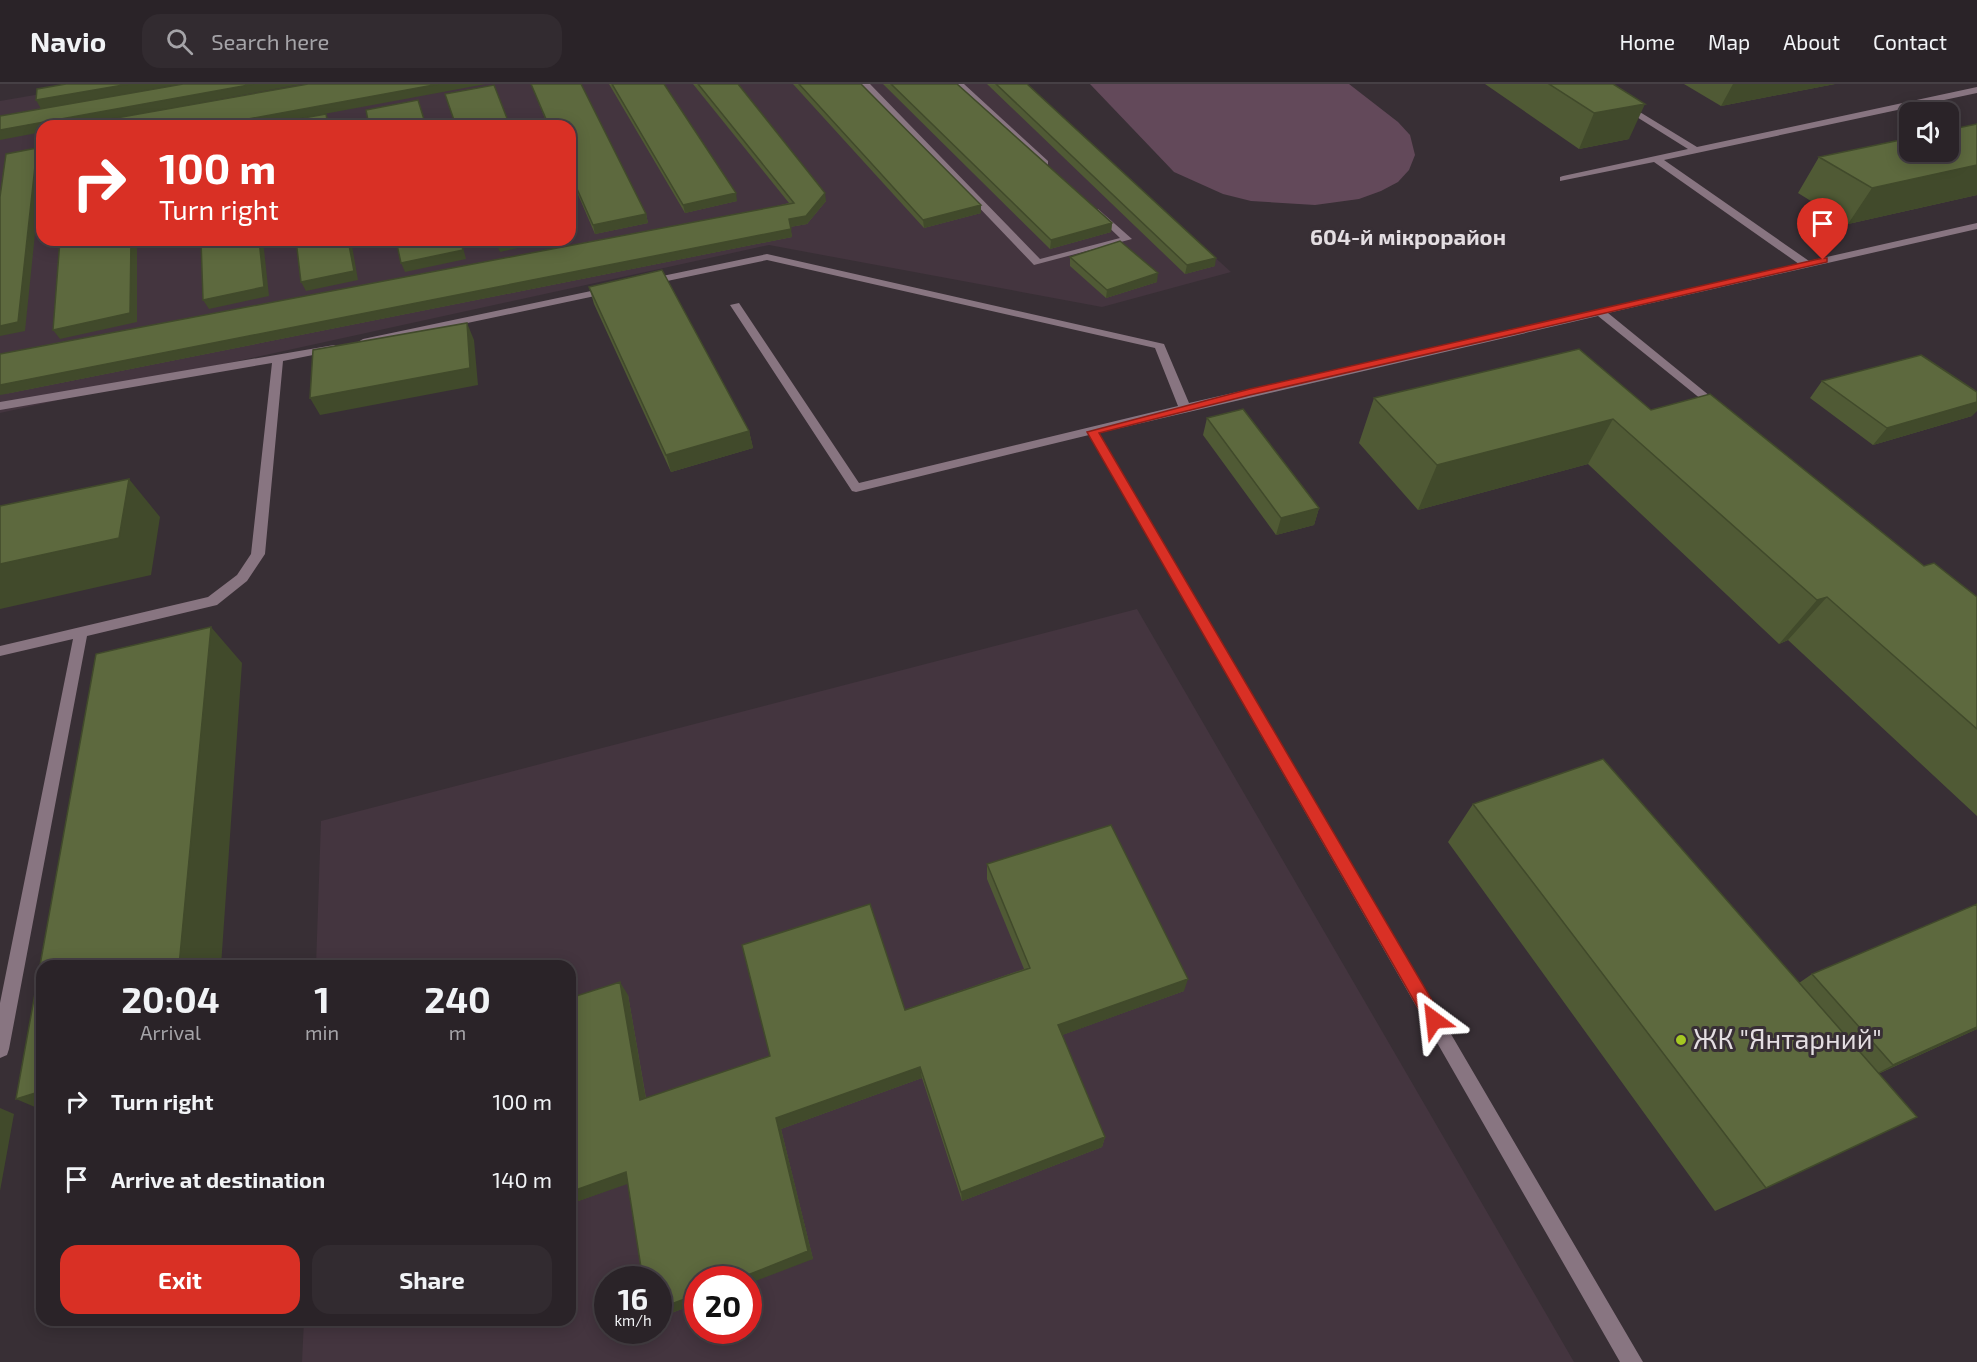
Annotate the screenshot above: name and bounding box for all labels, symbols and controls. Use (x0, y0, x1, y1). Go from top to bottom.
search box (142, 14, 562, 68)
text: Navio (30, 24, 106, 58)
icon: search (163, 25, 196, 58)
text: Search here (211, 28, 329, 54)
text: Home (1619, 29, 1675, 54)
text: Map (1708, 29, 1750, 54)
text: About (1783, 29, 1840, 54)
text: Contact (1873, 29, 1947, 54)
map controls (1899, 102, 1959, 162)
button: sound (1899, 102, 1959, 162)
text: 100 m (159, 142, 276, 192)
icon: right (60, 144, 138, 222)
text: Turn right (159, 193, 279, 225)
pin (1797, 198, 1848, 260)
icon: arrive (1806, 207, 1839, 240)
district label: 604-й мікрорайон (1310, 223, 1506, 249)
text: 20:04 (121, 977, 220, 1020)
text: 1 (314, 977, 330, 1020)
text: 240 (424, 977, 491, 1020)
position arrow (1402, 988, 1466, 1052)
text: Arrival (140, 1020, 201, 1044)
text: min (305, 1020, 339, 1044)
text: m (449, 1020, 466, 1044)
place label: ЖК "Янтарний" (1693, 1022, 1882, 1055)
marker: ЖК "Янтарний" (1674, 1033, 1688, 1047)
icon: right (60, 1085, 93, 1118)
text: Turn right (111, 1088, 213, 1114)
text: 100 m (493, 1088, 552, 1114)
icon: arrive (60, 1163, 93, 1196)
text: Arrive at destination (111, 1166, 325, 1192)
text: 140 m (492, 1166, 552, 1192)
button: Exit (60, 1245, 300, 1314)
button: Share (312, 1245, 552, 1314)
speed limit sign: 20 (684, 1266, 762, 1344)
text: 16 (618, 1280, 648, 1316)
text: km/h (614, 1311, 652, 1329)

